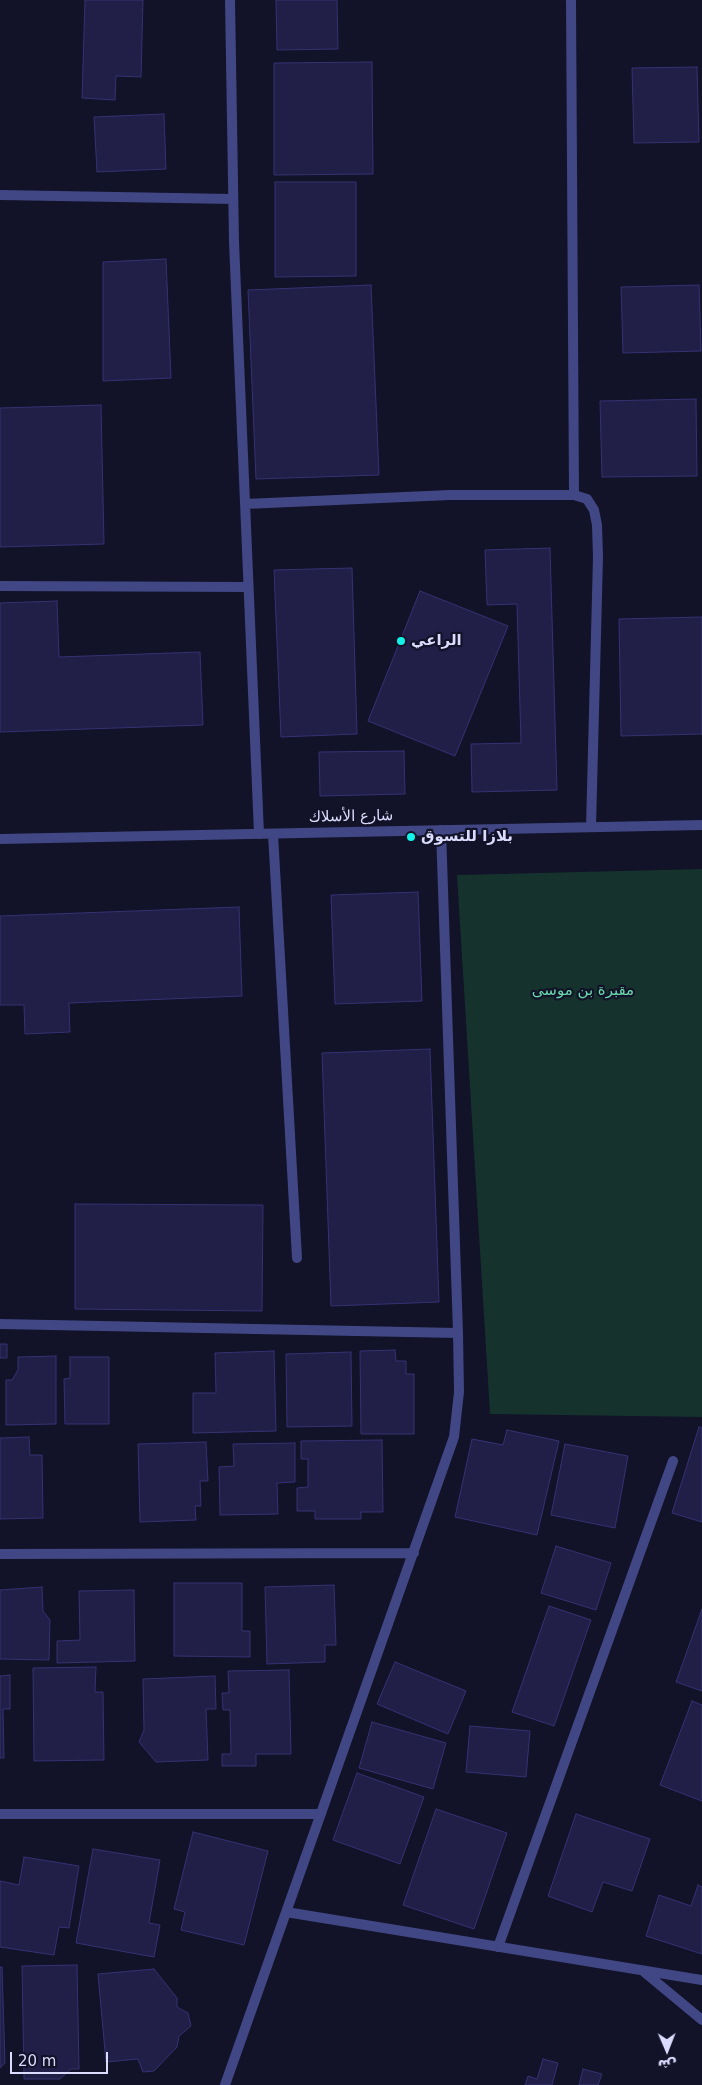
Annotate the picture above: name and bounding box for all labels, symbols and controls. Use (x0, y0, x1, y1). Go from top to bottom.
place label: الراعي (411, 632, 462, 650)
marker: الراعي (395, 635, 407, 647)
street label: شارع الأسلاك (308, 807, 394, 827)
place label: بلازا للتسوق (421, 828, 513, 846)
marker: بلازا للتسوق (405, 831, 417, 843)
park label: مقبرة بن موسى (532, 982, 634, 1000)
north arrow (642, 2025, 692, 2075)
scale bar (12, 2042, 110, 2074)
text: 20 m (18, 2052, 56, 2070)
text: ش (657, 2057, 677, 2073)

